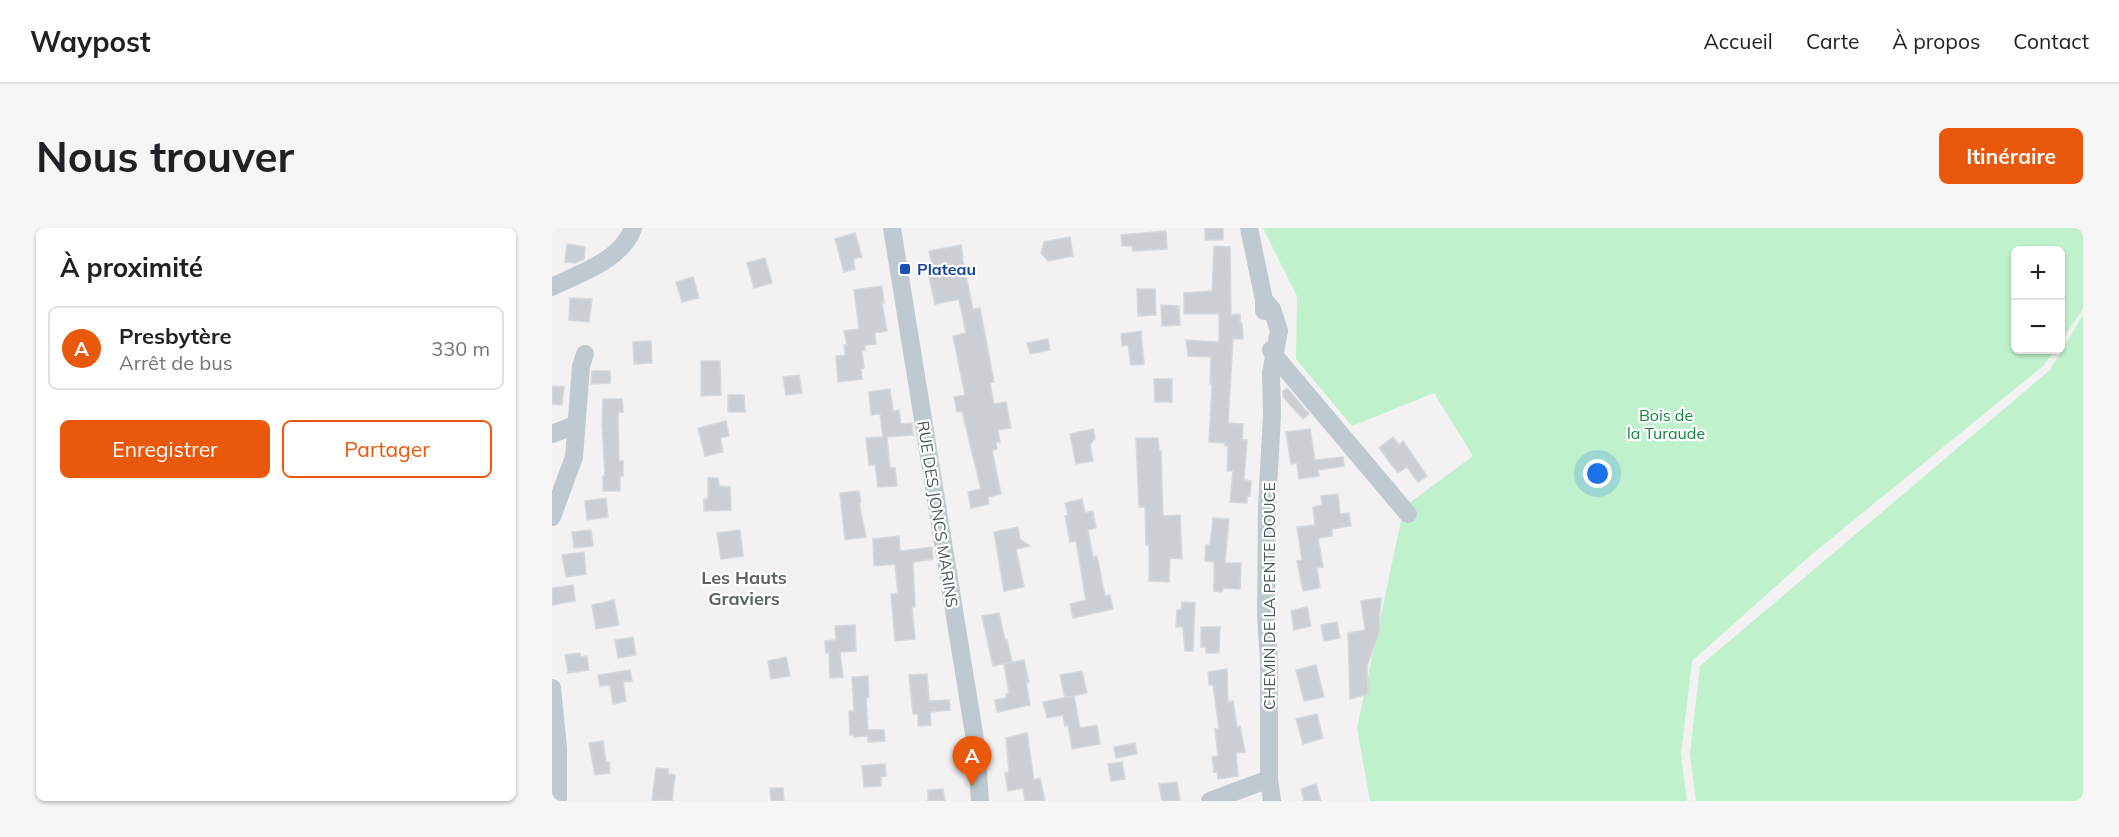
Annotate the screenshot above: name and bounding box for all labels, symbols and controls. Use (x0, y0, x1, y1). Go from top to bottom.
text: Waypost (30, 24, 151, 59)
text: Accueil (1703, 28, 1773, 54)
text: Carte (1806, 28, 1859, 54)
text: À propos (1892, 28, 1980, 54)
text: Contact (2013, 28, 2089, 54)
button: Itinéraire (1939, 128, 2083, 184)
text: Nous trouver (36, 130, 294, 183)
map controls (2011, 246, 2065, 354)
button: + (2011, 246, 2065, 300)
text: À proximité (60, 251, 203, 284)
place label: Plateau (917, 259, 976, 279)
marker: Plateau (898, 262, 912, 276)
button: − (2011, 300, 2065, 354)
text: Presbytère (119, 322, 231, 350)
text: A (74, 336, 89, 361)
text: 330 m (431, 336, 490, 361)
text: Arrêt de bus (119, 350, 233, 375)
park label: Bois de la Turaude (1627, 405, 1705, 443)
street label: RUE DES JONCS MARINS (913, 419, 963, 609)
button: Enregistrer (60, 420, 270, 478)
button: Partager (282, 420, 492, 478)
your location (1583, 459, 1612, 488)
street label: CHEMIN DE LA PENTE DOUCE (1259, 482, 1279, 710)
district label: Les Hauts Graviers (701, 566, 787, 610)
pin: A (952, 736, 992, 786)

